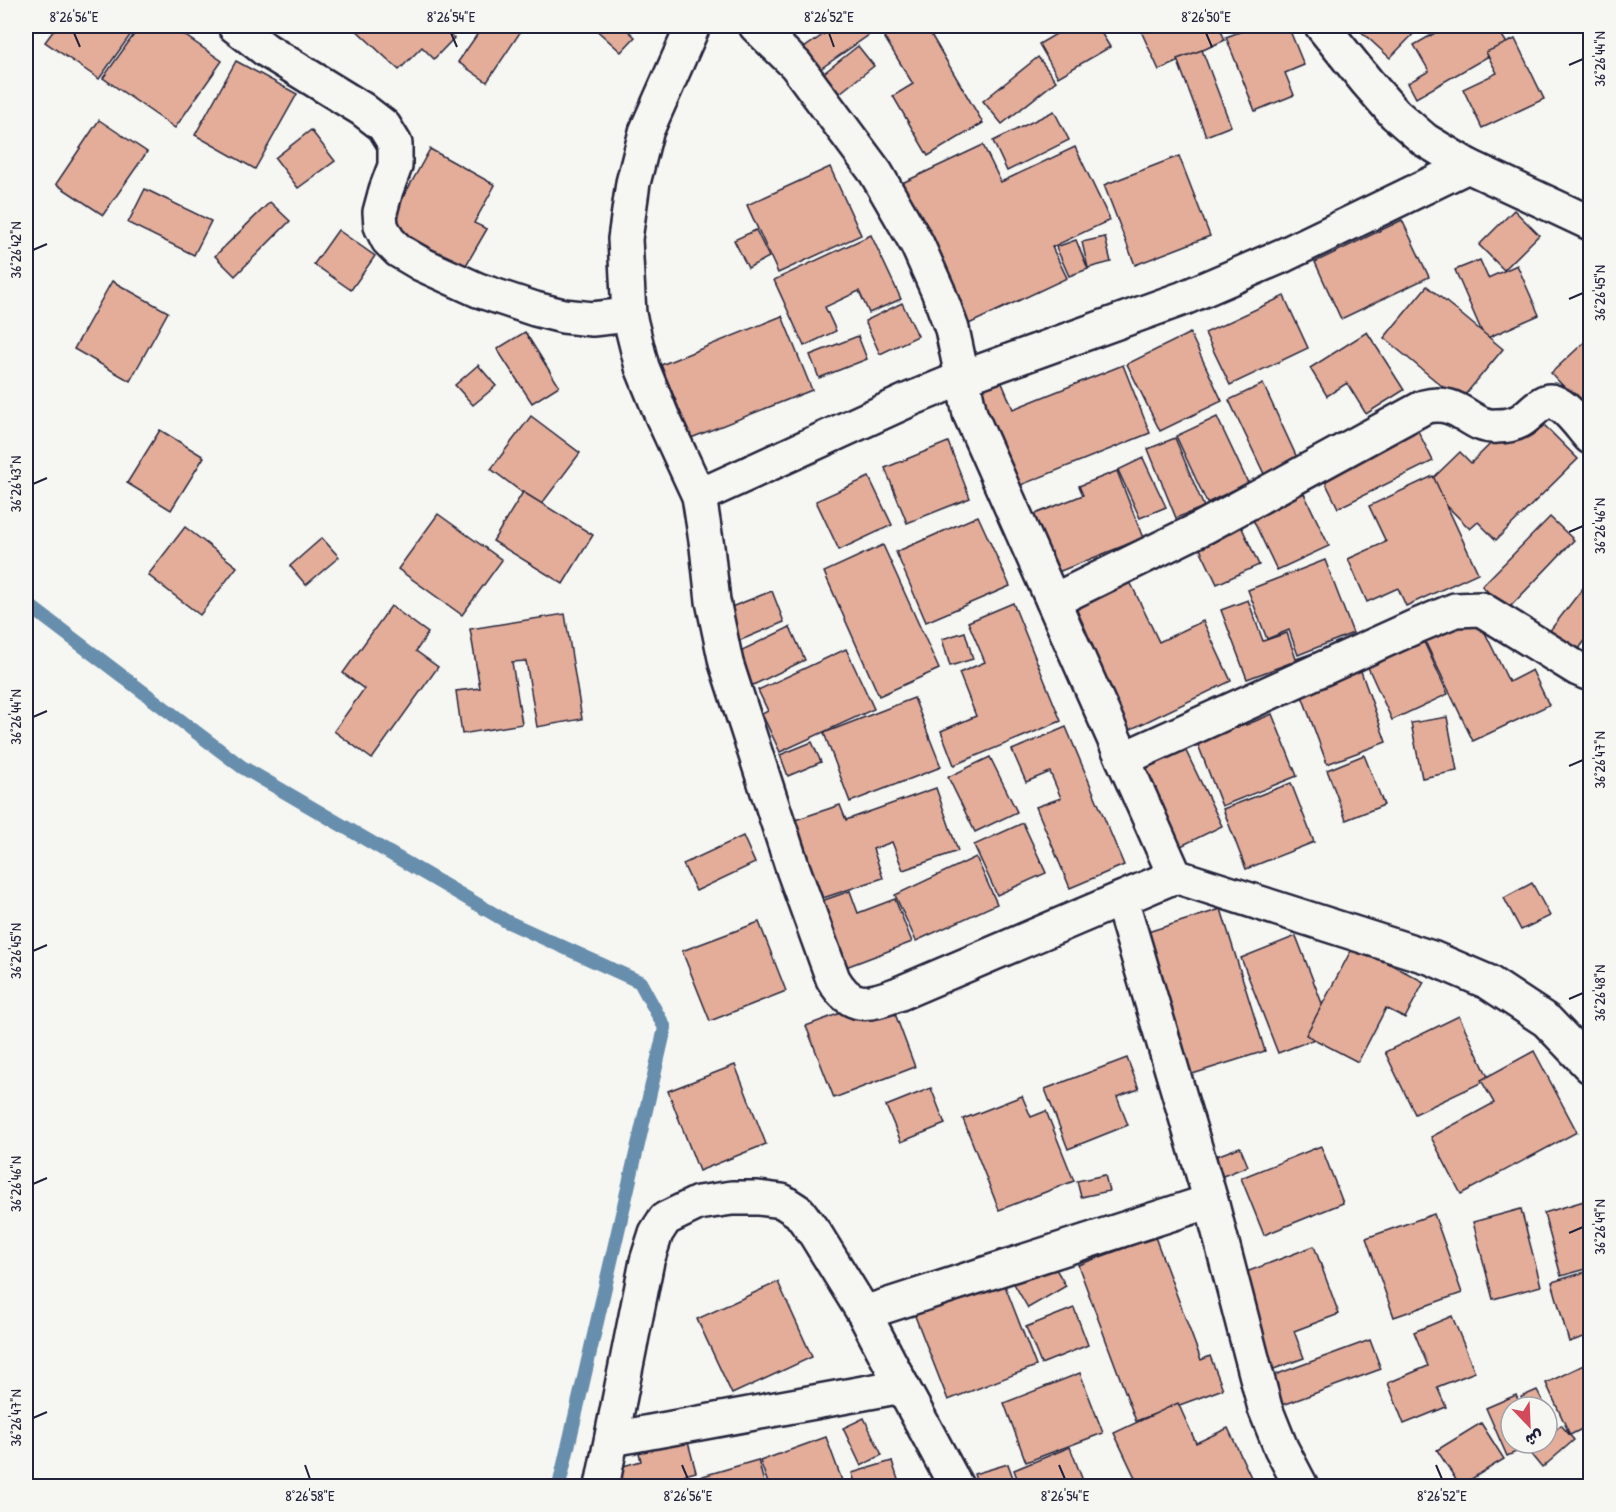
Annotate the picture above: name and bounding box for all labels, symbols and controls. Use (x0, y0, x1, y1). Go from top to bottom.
text: 8°26'56"E (50, 6, 99, 27)
text: 8°26'54"E (427, 6, 476, 27)
text: 8°26'52"E (804, 6, 854, 27)
text: 8°26'50"E (1181, 6, 1231, 27)
text: 36°26'44"N (1589, 31, 1610, 87)
text: 36°26'42"N (5, 222, 26, 278)
text: 36°26'45"N (1589, 265, 1610, 321)
text: 36°26'43"N (5, 456, 26, 512)
text: 36°26'46"N (1589, 498, 1610, 554)
text: 36°26'44"N (5, 689, 26, 745)
text: 36°26'47"N (1589, 731, 1610, 789)
text: 36°26'45"N (5, 923, 26, 979)
text: 36°26'48"N (1589, 965, 1610, 1021)
text: 36°26'46"N (5, 1156, 26, 1212)
text: 36°26'49"N (1589, 1199, 1610, 1255)
text: 36°26'47"N (5, 1389, 26, 1447)
north arrow (1499, 1395, 1559, 1455)
text: ش (1522, 1425, 1547, 1452)
text: 8°26'58"E (285, 1485, 335, 1506)
text: 8°26'56"E (664, 1485, 713, 1506)
text: 8°26'54"E (1041, 1485, 1090, 1506)
text: 8°26'52"E (1417, 1485, 1467, 1506)

